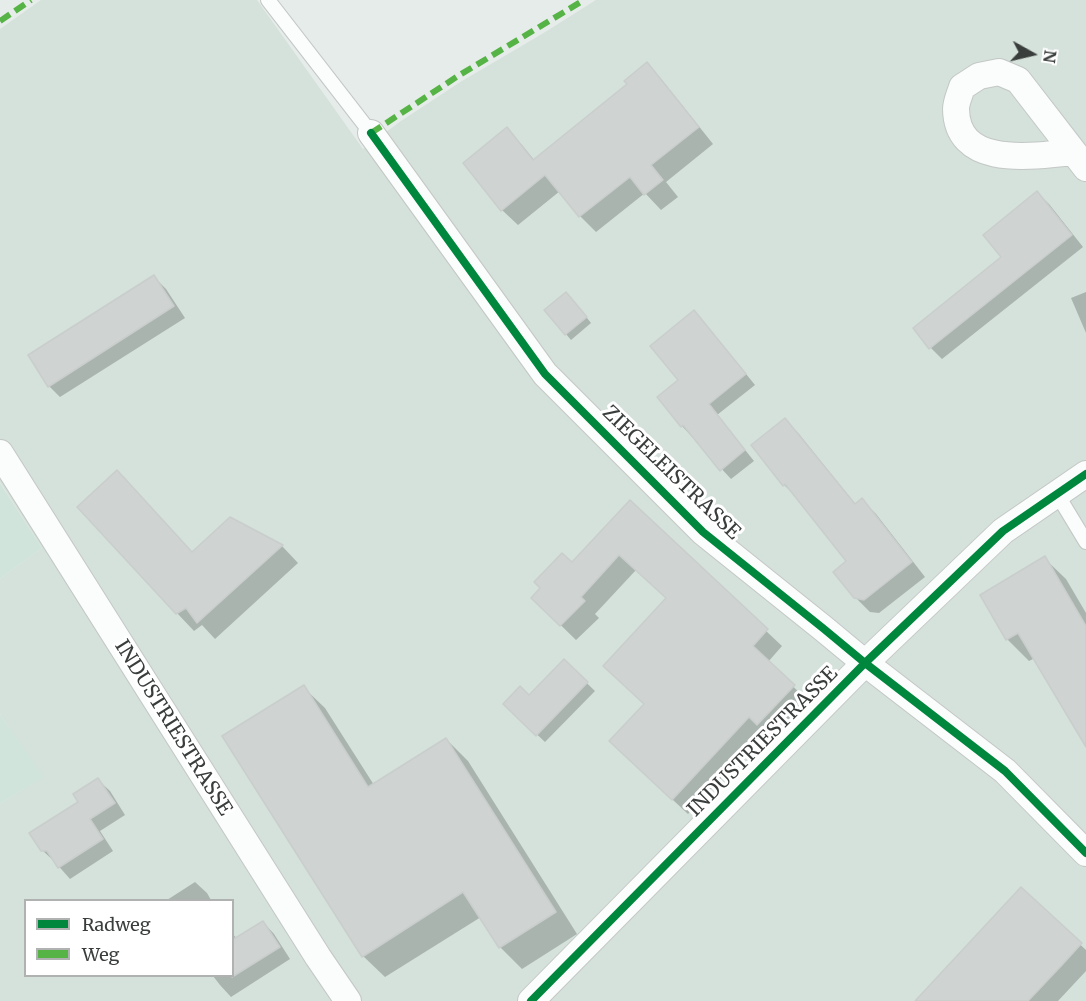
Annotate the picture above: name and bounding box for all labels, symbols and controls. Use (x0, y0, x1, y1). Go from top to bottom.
north arrow (1002, 24, 1062, 84)
text: N (1039, 49, 1061, 64)
street label: ZIEGELEISTRASSE (597, 401, 745, 545)
street label: INDUSTRIESTRASSE (109, 636, 237, 820)
street label: INDUSTRIESTRASSE (683, 662, 843, 822)
legend (24, 899, 234, 977)
text: Radweg (82, 913, 151, 936)
text: Weg (82, 943, 119, 966)

